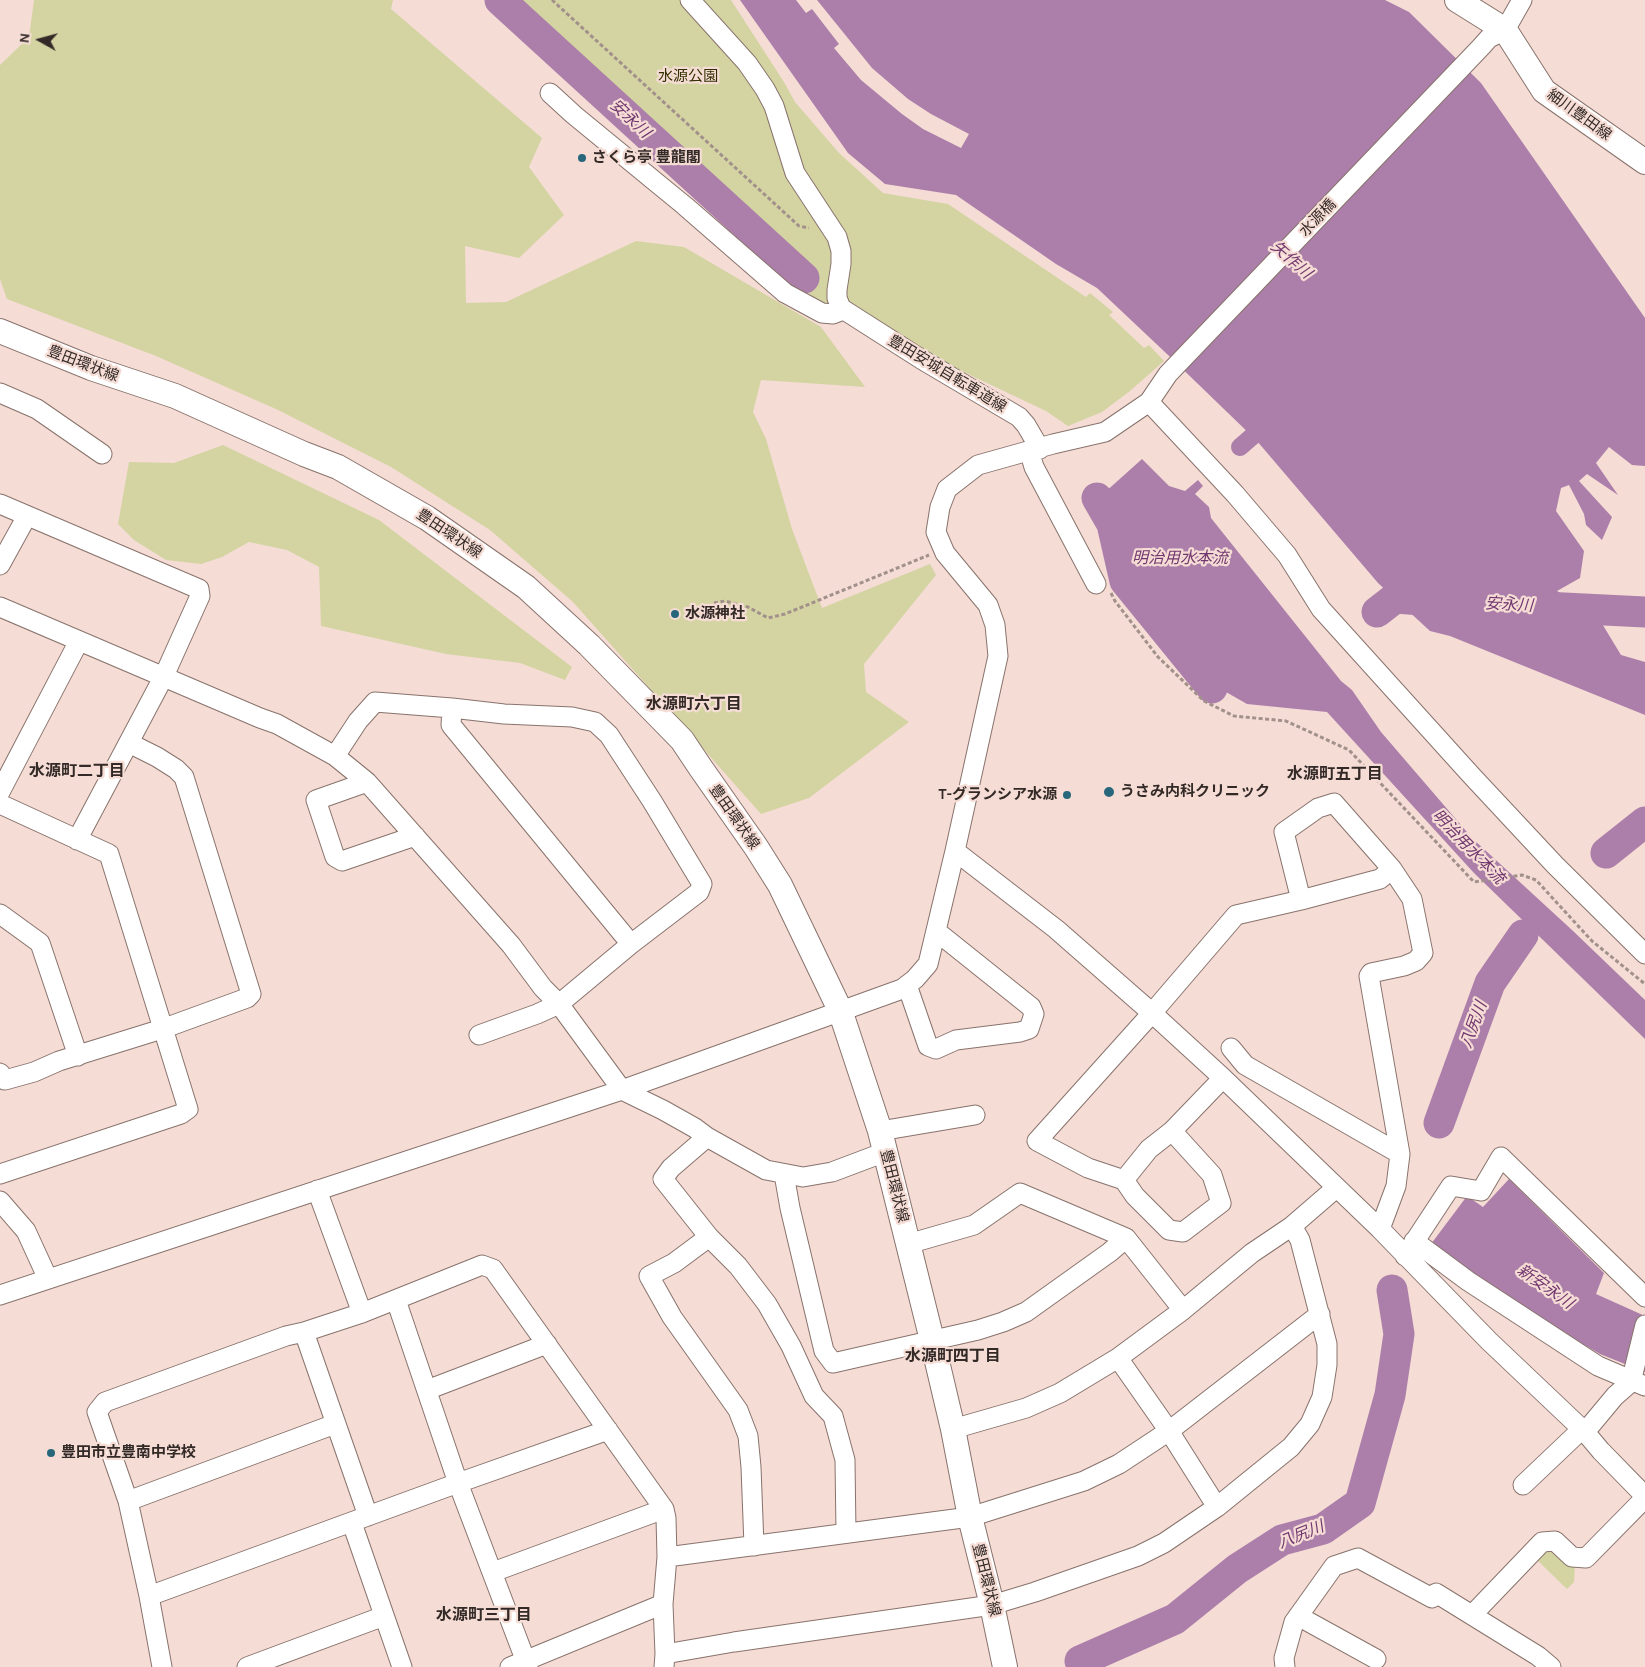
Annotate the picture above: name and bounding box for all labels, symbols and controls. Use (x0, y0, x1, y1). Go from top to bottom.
north arrow (15, 15, 65, 65)
text: N (16, 32, 34, 44)
park label: 水源公園 (658, 68, 718, 86)
street label: 細川豊田線 (1543, 86, 1615, 144)
water label: 安永川 (606, 96, 654, 142)
place label: さくら亭 豊龍閣 (592, 149, 701, 167)
marker: さくら亭 豊龍閣 (576, 152, 588, 164)
street label: 水源橋 (1296, 196, 1340, 240)
water label: 矢作川 (1267, 237, 1315, 283)
street label: 豊田安城自転車道線 (885, 332, 1009, 416)
street label: 豊田環状線 (45, 342, 121, 386)
street label: 豊田環状線 (413, 506, 485, 562)
water label: 明治用水本流 (1132, 548, 1228, 568)
water label: 安永川 (1485, 594, 1533, 616)
place label: 水源神社 (685, 605, 745, 623)
marker: 水源神社 (669, 608, 681, 620)
district label: 水源町六丁目 (646, 694, 742, 714)
district label: 水源町二丁目 (29, 761, 125, 781)
district label: 水源町五丁目 (1287, 764, 1383, 784)
street label: 豊田環状線 (705, 781, 763, 853)
place label: うさみ内科クリニック (1120, 783, 1270, 801)
marker: うさみ内科クリニック (1102, 785, 1116, 799)
place label: T-グランシア水源 (938, 786, 1057, 804)
marker: T-グランシア水源 (1061, 789, 1073, 801)
water label: 明治用水本流 (1428, 806, 1508, 888)
water label: 八尻川 (1457, 999, 1491, 1051)
street label: 豊田環状線 (876, 1147, 912, 1225)
water label: 新安永川 (1513, 1261, 1577, 1313)
district label: 水源町四丁目 (905, 1346, 1001, 1366)
place label: 豊田市立豊南中学校 (61, 1444, 196, 1462)
marker: 豊田市立豊南中学校 (45, 1447, 57, 1459)
water label: 八尻川 (1275, 1517, 1327, 1553)
street label: 豊田環状線 (968, 1541, 1004, 1619)
district label: 水源町三丁目 (436, 1605, 532, 1625)

